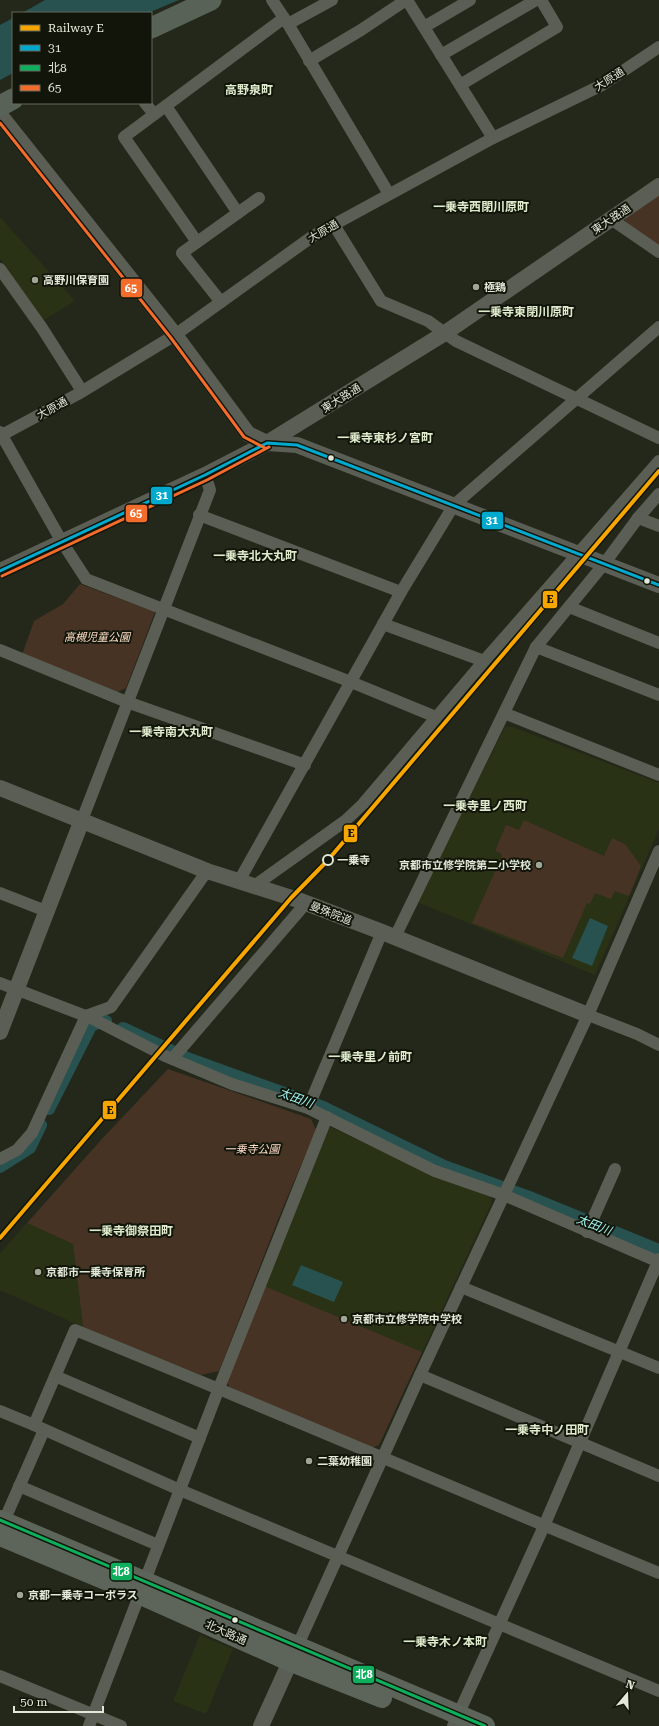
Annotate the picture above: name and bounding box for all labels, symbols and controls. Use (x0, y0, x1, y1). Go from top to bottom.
legend (12, 12, 152, 104)
text: Railway E (48, 21, 104, 35)
text: 31 (48, 41, 62, 55)
text: 北8 (48, 61, 67, 75)
street label: 大原通 (592, 65, 627, 94)
text: 65 (48, 81, 62, 95)
district label: 高野泉町 (225, 83, 273, 97)
district label: 一乗寺西閉川原町 (433, 200, 529, 214)
street label: 東大路通 (589, 202, 633, 237)
street label: 大原通 (306, 218, 341, 245)
place label: 高野川保育園 (43, 274, 109, 287)
marker: 高野川保育園 (30, 275, 40, 285)
line badge: 65 (120, 278, 143, 298)
place label: 極鶏 (484, 281, 506, 294)
text: 65 (125, 282, 137, 295)
marker: 極鶏 (471, 282, 481, 292)
district label: 一乗寺東閉川原町 (478, 305, 574, 319)
street label: 東大路通 (319, 381, 363, 416)
street label: 大原通 (35, 395, 70, 422)
district label: 一乗寺東杉ノ宮町 (337, 431, 433, 445)
unlabelled marker (326, 453, 336, 463)
line badge: 31 (150, 486, 173, 505)
text: 31 (156, 489, 168, 502)
line badge: 65 (125, 504, 148, 523)
text: 65 (130, 507, 142, 520)
line badge: 31 (481, 511, 504, 530)
text: 31 (486, 514, 498, 527)
district label: 一乗寺北大丸町 (213, 549, 297, 563)
unlabelled marker (642, 576, 652, 586)
line badge: E (542, 590, 558, 609)
text: E (546, 593, 554, 606)
park label: 高槻児童公園 (64, 631, 132, 644)
district label: 一乗寺南大丸町 (129, 725, 213, 739)
district label: 一乗寺里ノ西町 (443, 799, 527, 813)
line badge: E (343, 824, 358, 843)
text: E (347, 827, 355, 840)
marker: 一乗寺 (322, 854, 334, 866)
place label: 一乗寺 (337, 854, 370, 867)
place label: 京都市立修学院第二小学校 (399, 859, 531, 872)
marker: 京都市立修学院第二小学校 (534, 860, 544, 870)
street label: 曼殊院道 (308, 900, 354, 927)
district label: 一乗寺里ノ前町 (328, 1050, 412, 1064)
water label: 太田川 (277, 1085, 317, 1111)
line badge: E (102, 1100, 117, 1120)
text: E (106, 1104, 114, 1117)
park label: 一乗寺公園 (225, 1143, 281, 1156)
water label: 太田川 (575, 1212, 615, 1239)
district label: 一乗寺御祭田町 (89, 1224, 173, 1238)
place label: 京都市一乗寺保育所 (46, 1266, 145, 1279)
marker: 京都市一乗寺保育所 (33, 1267, 43, 1277)
place label: 京都市立修学院中学校 (352, 1313, 462, 1326)
marker: 京都市立修学院中学校 (339, 1314, 349, 1324)
district label: 一乗寺中ノ田町 (505, 1423, 589, 1437)
place label: 二葉幼稚園 (317, 1455, 372, 1468)
marker: 二葉幼稚園 (304, 1456, 314, 1466)
line badge: 北8 (110, 1562, 133, 1581)
text: 北8 (112, 1565, 130, 1578)
place label: 京都一乗寺コーポラス (28, 1589, 138, 1602)
marker: 京都一乗寺コーポラス (15, 1590, 25, 1600)
unlabelled marker (230, 1615, 240, 1625)
street label: 北大路通 (203, 1618, 249, 1647)
district label: 一乗寺木ノ本町 (403, 1635, 487, 1649)
line badge: 北8 (352, 1665, 375, 1684)
text: 北8 (355, 1668, 373, 1681)
north arrow (607, 1674, 647, 1714)
text: N (624, 1677, 637, 1693)
scale bar (14, 1688, 103, 1714)
text: 50 m (20, 1695, 47, 1709)

